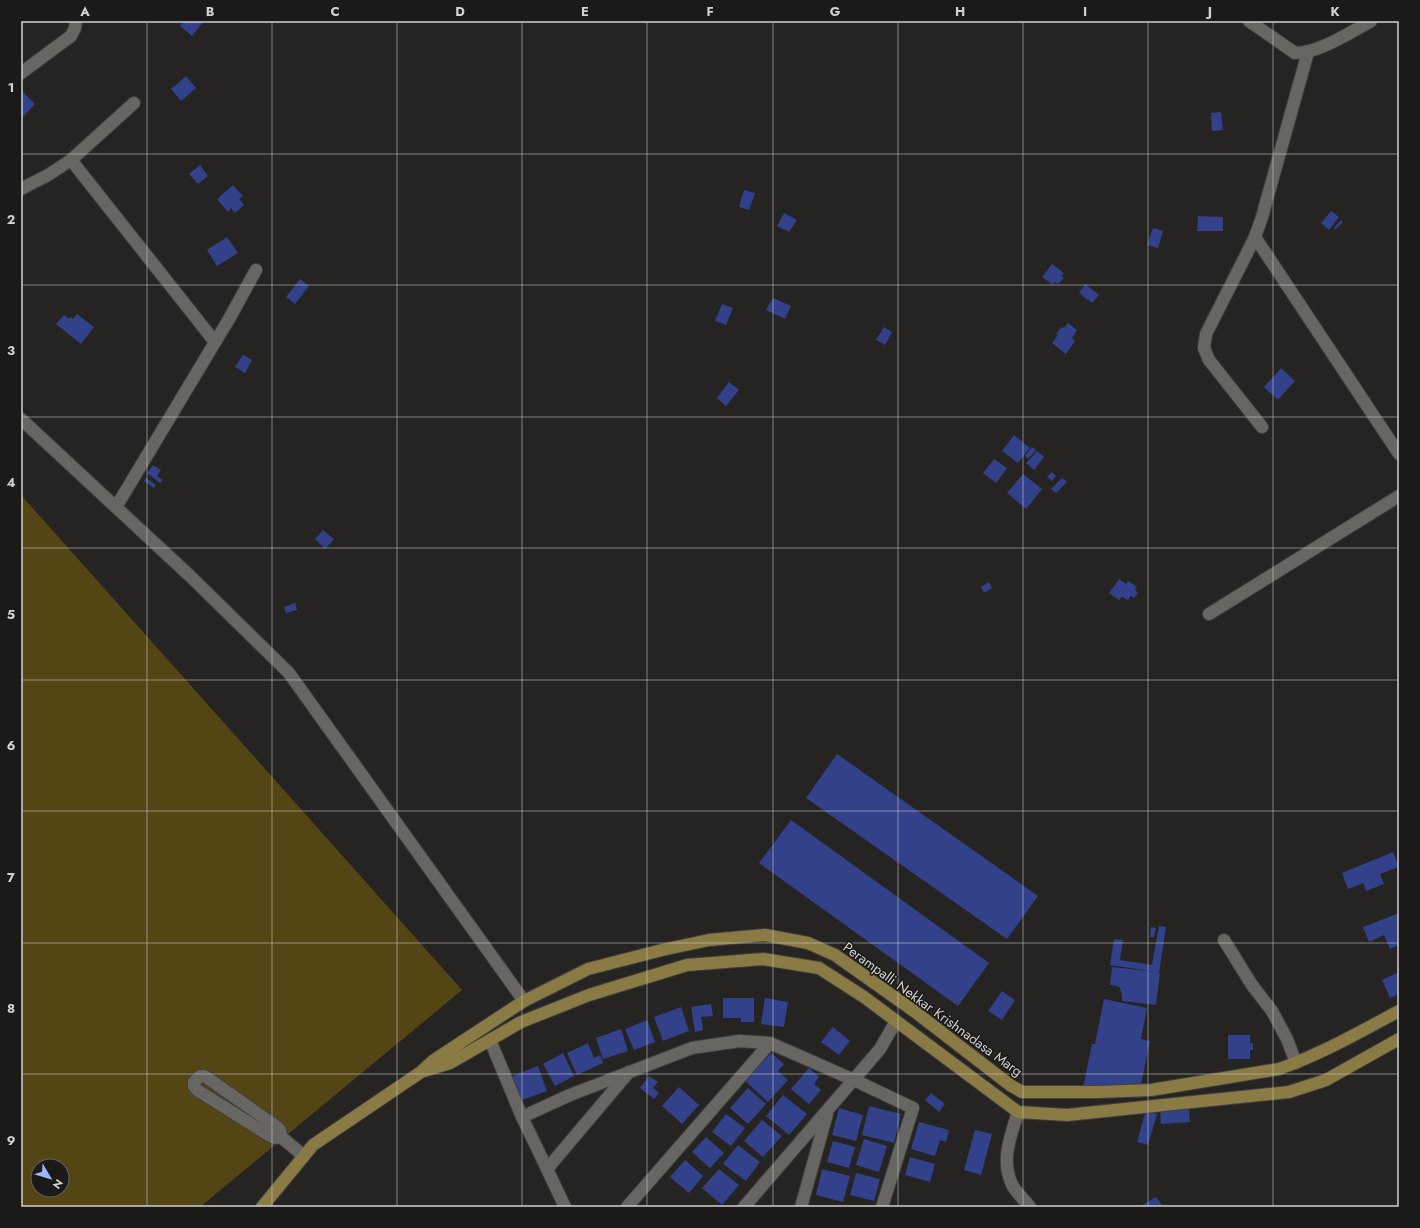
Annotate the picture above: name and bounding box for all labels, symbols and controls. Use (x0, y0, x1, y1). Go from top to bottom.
text: A (79, 2, 90, 21)
text: B (206, 2, 215, 21)
text: C (330, 2, 340, 21)
text: D (455, 2, 465, 21)
text: E (581, 2, 589, 21)
text: F (706, 2, 714, 21)
text: G (830, 2, 841, 21)
text: H (955, 2, 965, 21)
text: I (1083, 2, 1087, 21)
text: J (1205, 2, 1212, 21)
text: K (1330, 2, 1340, 21)
text: 1 (8, 78, 14, 97)
text: 2 (7, 210, 15, 229)
text: 3 (7, 341, 15, 360)
text: 4 (6, 473, 16, 492)
text: 5 (7, 605, 15, 624)
text: 6 (7, 736, 16, 755)
text: 7 (7, 868, 15, 887)
street label: Perampalli Nekkar Krishnadasa Marg (839, 937, 1027, 1081)
text: 8 (7, 999, 15, 1018)
text: 9 (7, 1131, 16, 1150)
north arrow (30, 1158, 70, 1198)
text: N (49, 1176, 67, 1193)

